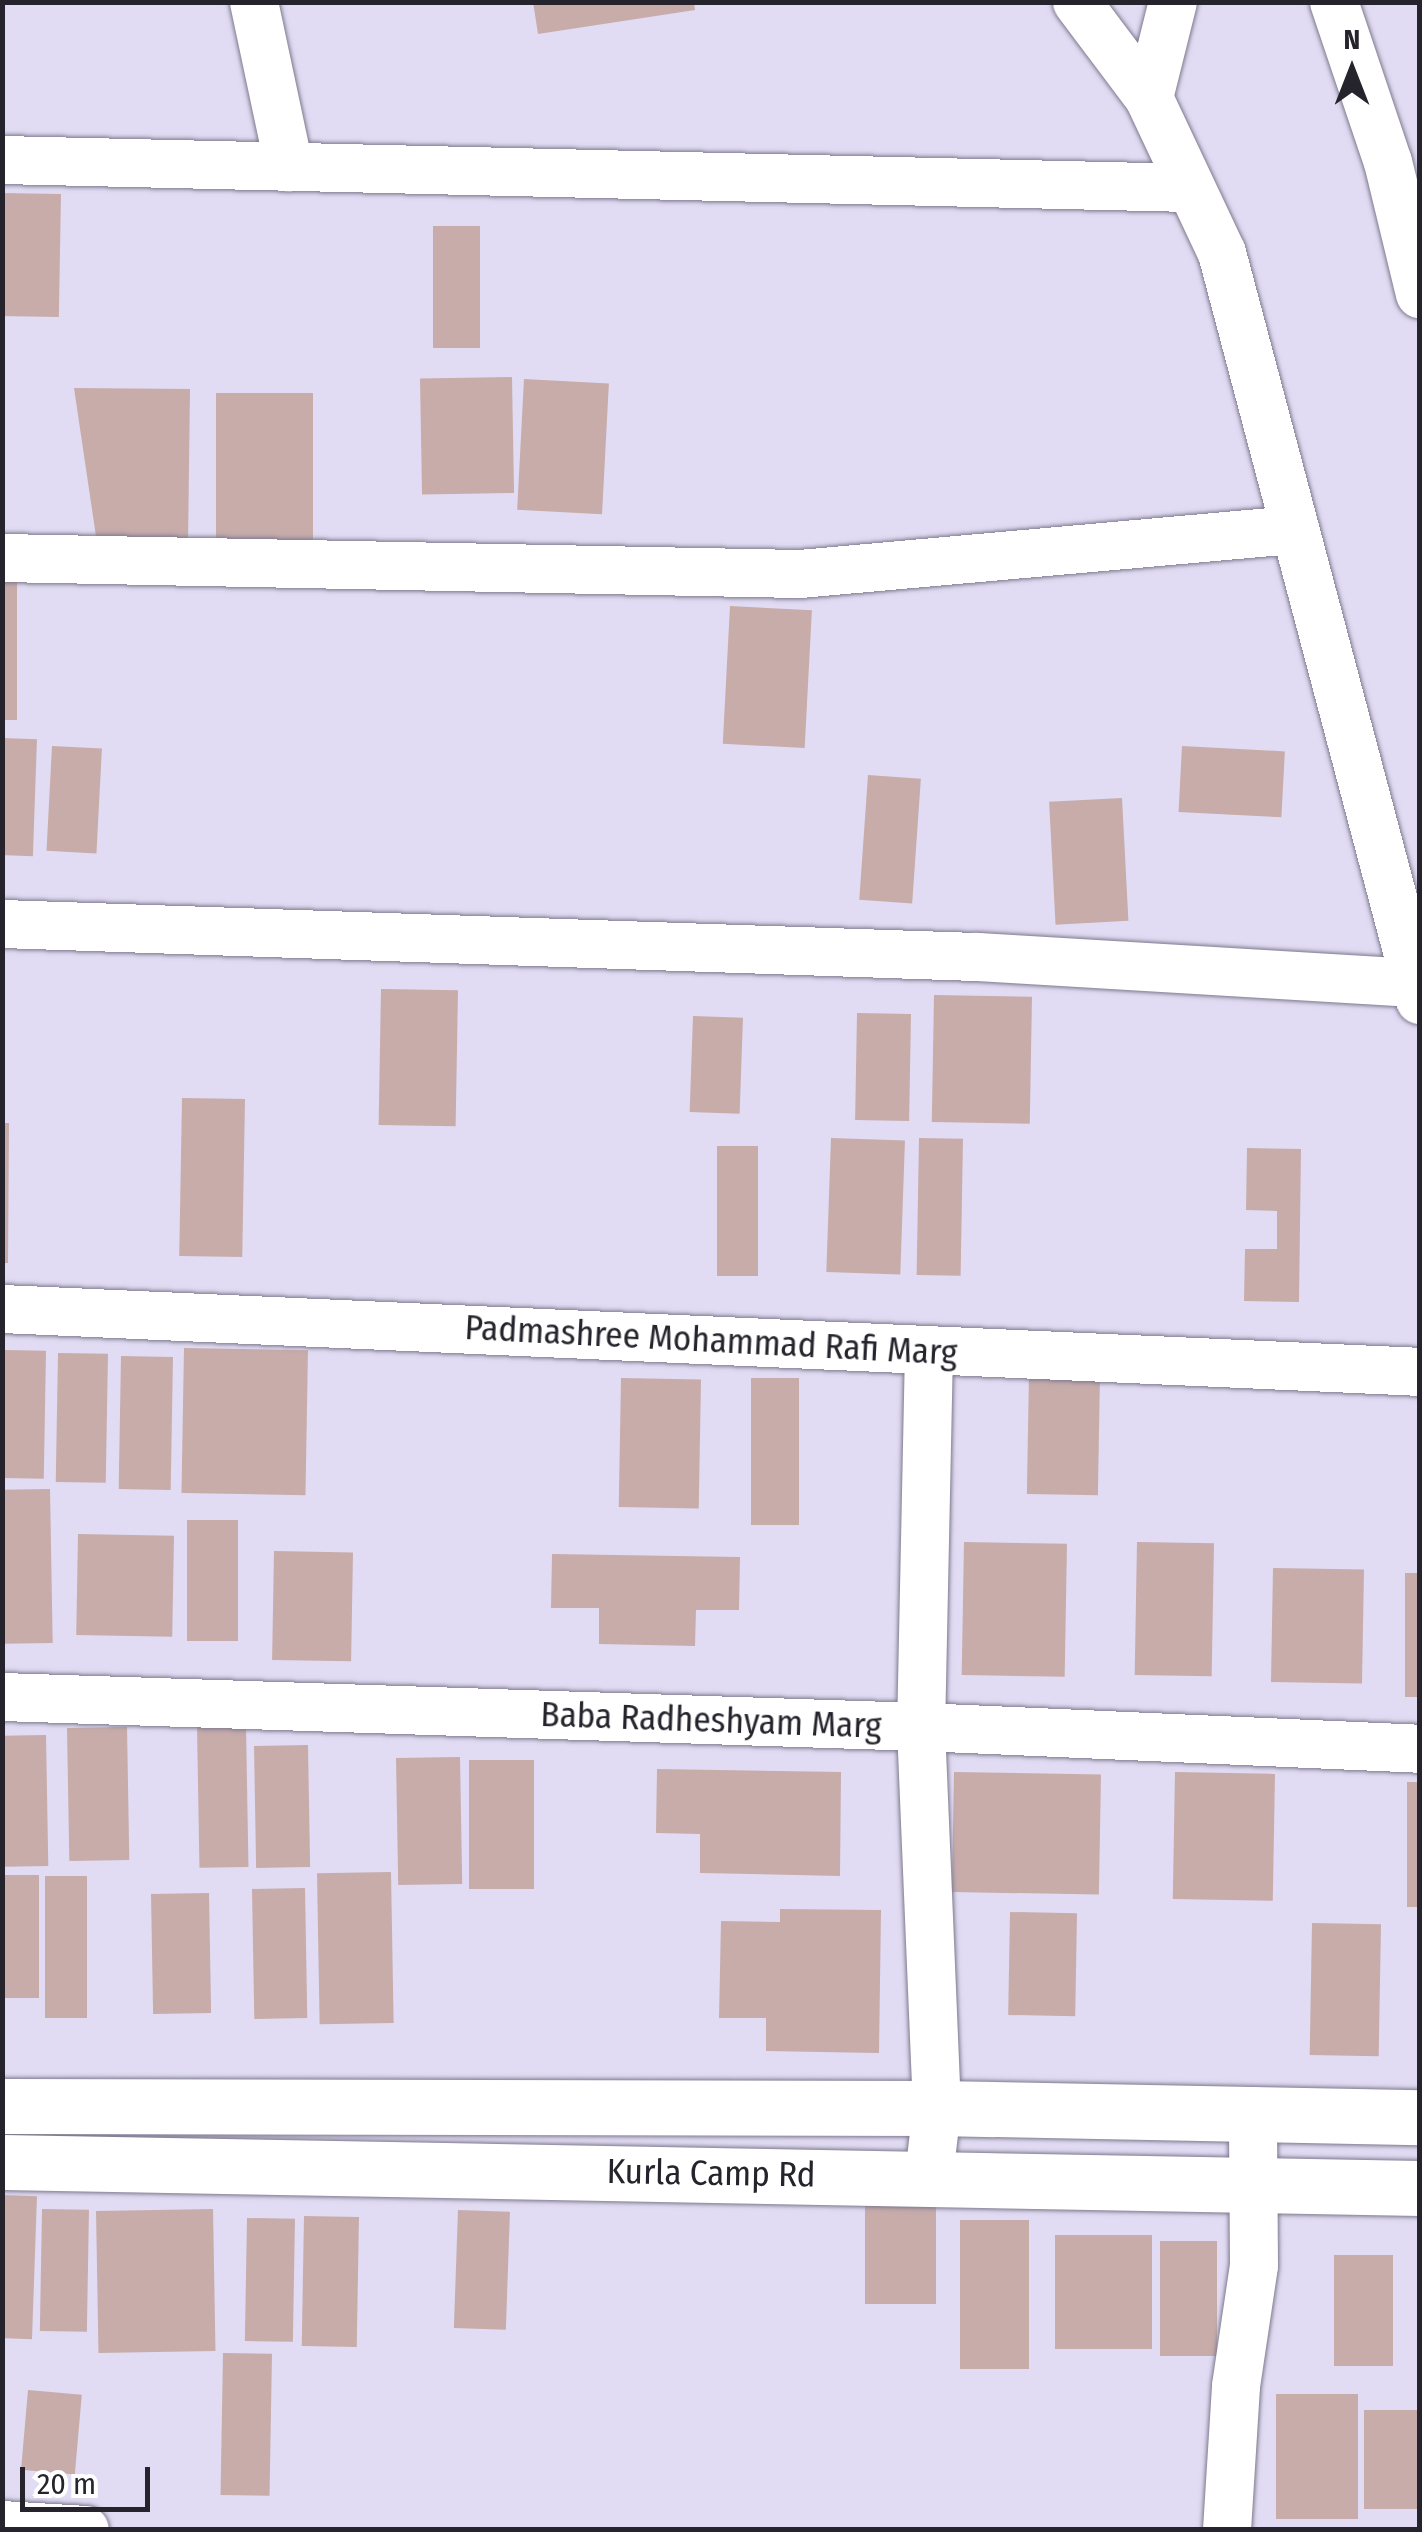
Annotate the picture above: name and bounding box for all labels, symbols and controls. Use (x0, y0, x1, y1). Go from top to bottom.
north arrow (1302, 20, 1402, 120)
text: N (1344, 23, 1360, 56)
street label: Padmashree Mohammad Rafi Marg (464, 1306, 958, 1374)
street label: Baba Radheshyam Marg (540, 1693, 882, 1747)
street label: Kurla Camp Rd (606, 2150, 816, 2196)
scale bar (25, 2447, 155, 2509)
text: 20 m (37, 2466, 96, 2502)

